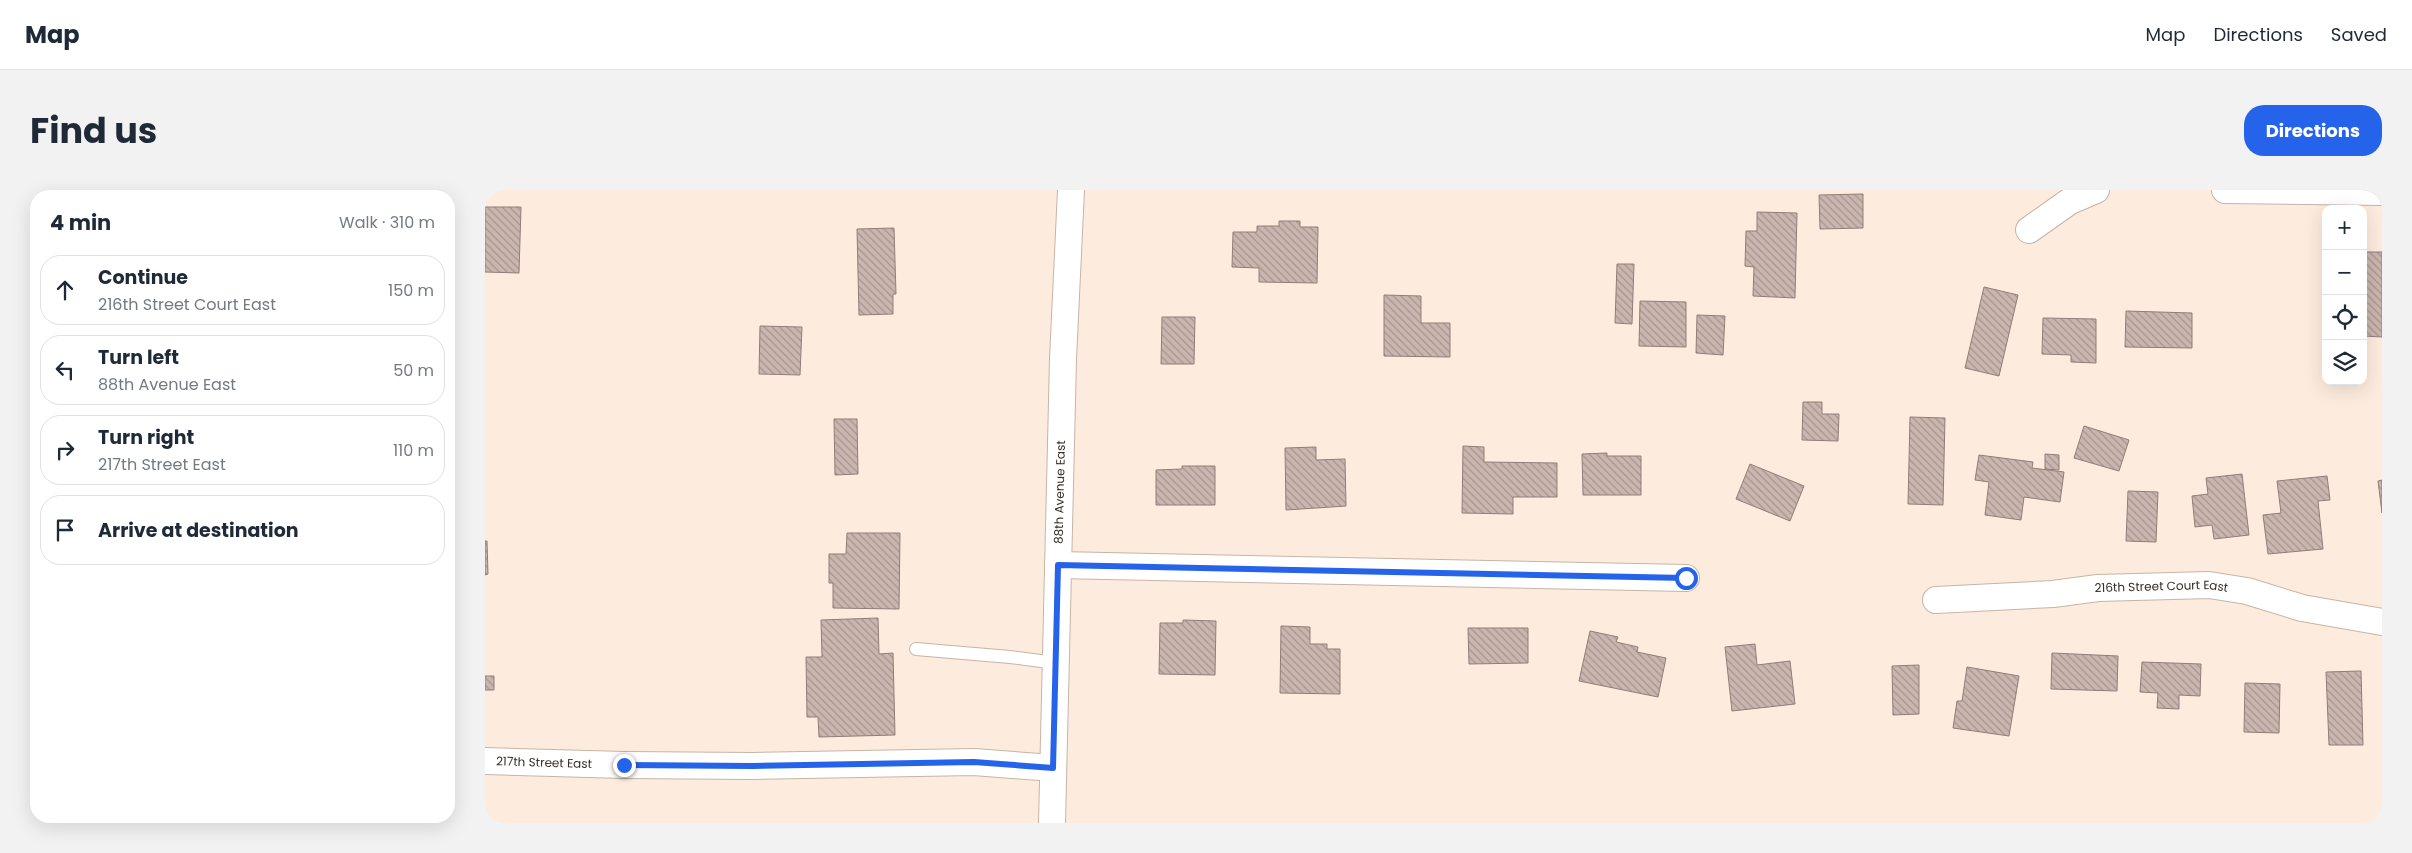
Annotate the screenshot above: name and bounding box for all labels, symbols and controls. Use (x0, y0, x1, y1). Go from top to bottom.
text: Map (25, 18, 80, 51)
text: Map (2146, 22, 2185, 47)
text: Directions (2213, 22, 2303, 47)
text: Saved (2331, 22, 2387, 47)
button: Directions (2244, 105, 2382, 156)
text: Find us (30, 106, 157, 155)
map controls (2322, 205, 2367, 385)
button: + (2322, 205, 2367, 250)
text: 4 min (50, 208, 111, 237)
text: Walk · 310 m (339, 211, 435, 234)
button: − (2322, 250, 2367, 295)
text: Continue (98, 264, 188, 291)
icon: ahead (51, 276, 79, 304)
text: 150 m (388, 279, 434, 302)
text: 216th Street Court East (98, 293, 276, 316)
button: locate (2322, 295, 2367, 340)
button: layers (2322, 340, 2367, 385)
text: Turn left (98, 344, 179, 371)
icon: left (51, 356, 79, 384)
text: 50 m (393, 359, 434, 382)
text: 88th Avenue East (98, 373, 236, 396)
text: Turn right (98, 424, 194, 451)
icon: right (51, 436, 79, 464)
text: 110 m (393, 439, 434, 462)
street label: 88th Avenue East (1050, 440, 1069, 544)
text: 217th Street East (98, 453, 226, 476)
icon: arrive (51, 516, 79, 544)
text: Arrive at destination (98, 517, 299, 544)
route start (1675, 567, 1698, 590)
street label: 216th Street Court East (2094, 576, 2229, 596)
street label: 217th Street East (496, 752, 592, 772)
route end (613, 754, 636, 777)

